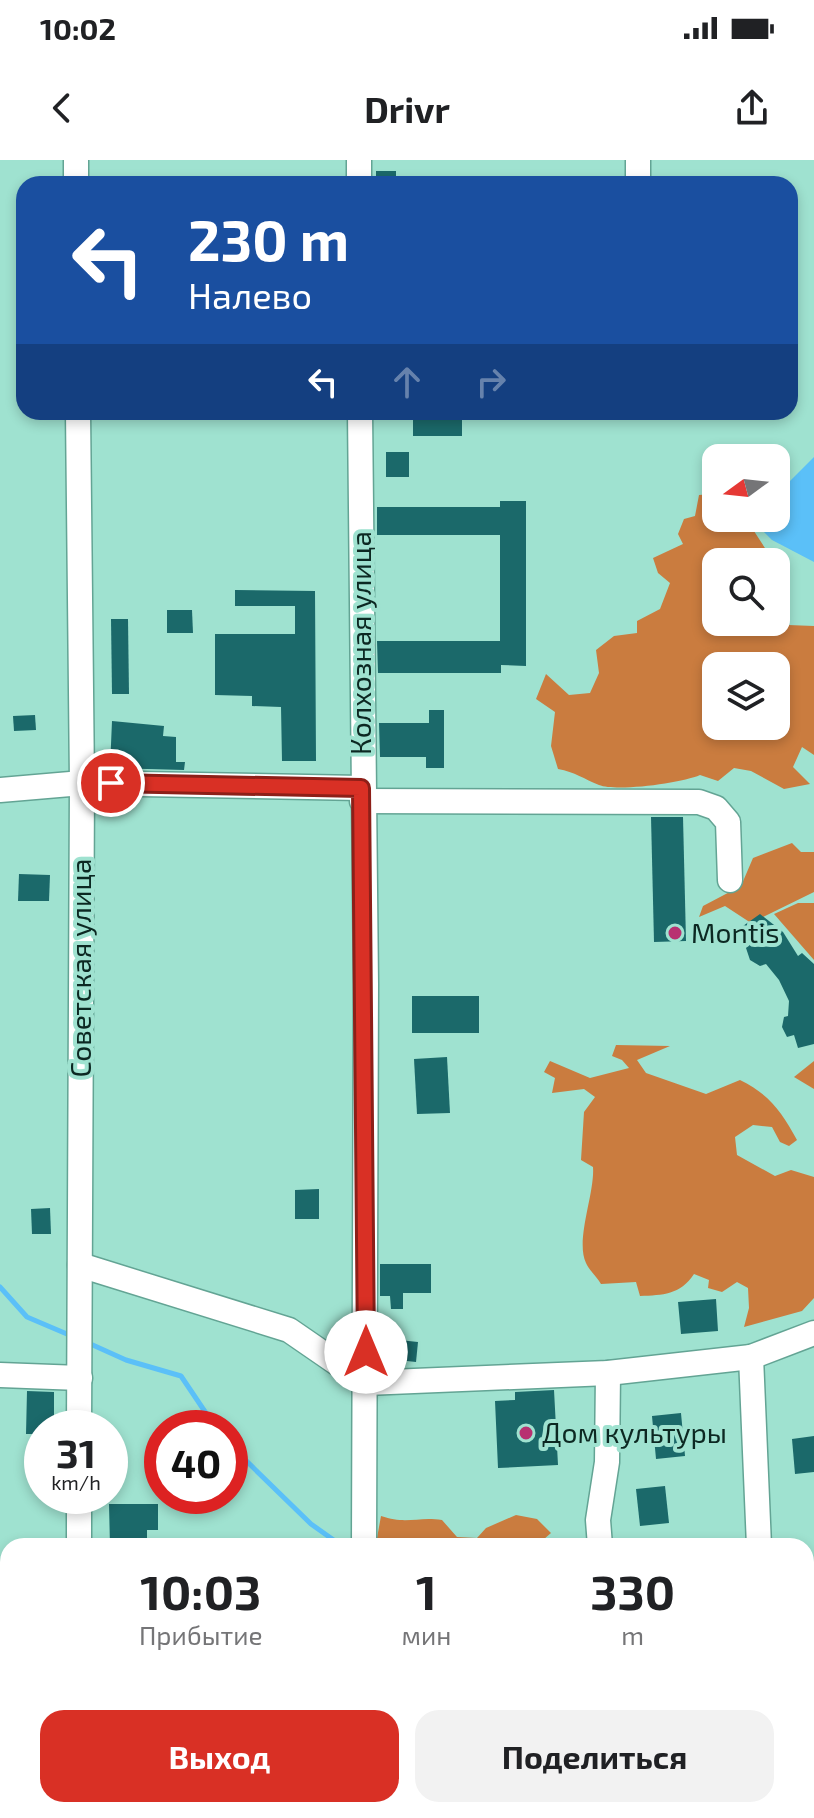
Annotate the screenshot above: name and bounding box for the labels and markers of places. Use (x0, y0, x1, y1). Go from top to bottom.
pin (77, 749, 145, 817)
place label: Montis (691, 915, 780, 949)
marker: Montis (666, 924, 684, 942)
place label: Дом культуры (542, 1415, 727, 1449)
marker: Дом культуры (517, 1424, 535, 1442)

